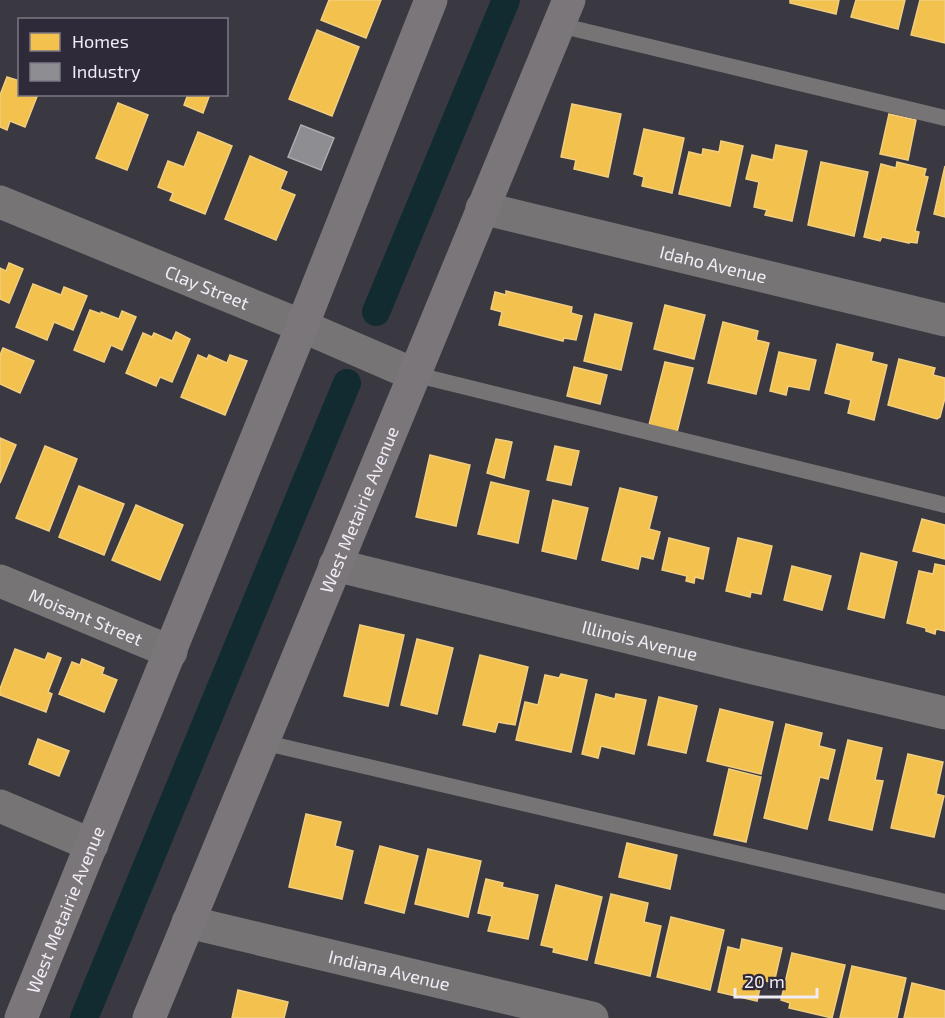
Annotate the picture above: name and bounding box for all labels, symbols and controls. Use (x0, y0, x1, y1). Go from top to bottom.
legend (18, 18, 228, 96)
text: Homes (72, 30, 129, 52)
text: Industry (72, 60, 141, 82)
street label: Idaho Avenue (657, 240, 769, 288)
street label: Clay Street (162, 260, 253, 314)
street label: West Metairie Avenue (315, 423, 403, 596)
street label: Moisant Street (26, 583, 146, 650)
street label: Illinois Avenue (580, 615, 700, 665)
street label: West Metairie Avenue (21, 823, 109, 996)
street label: Indiana Avenue (326, 945, 452, 995)
scale bar (735, 961, 818, 999)
text: 20 m (744, 970, 785, 992)

